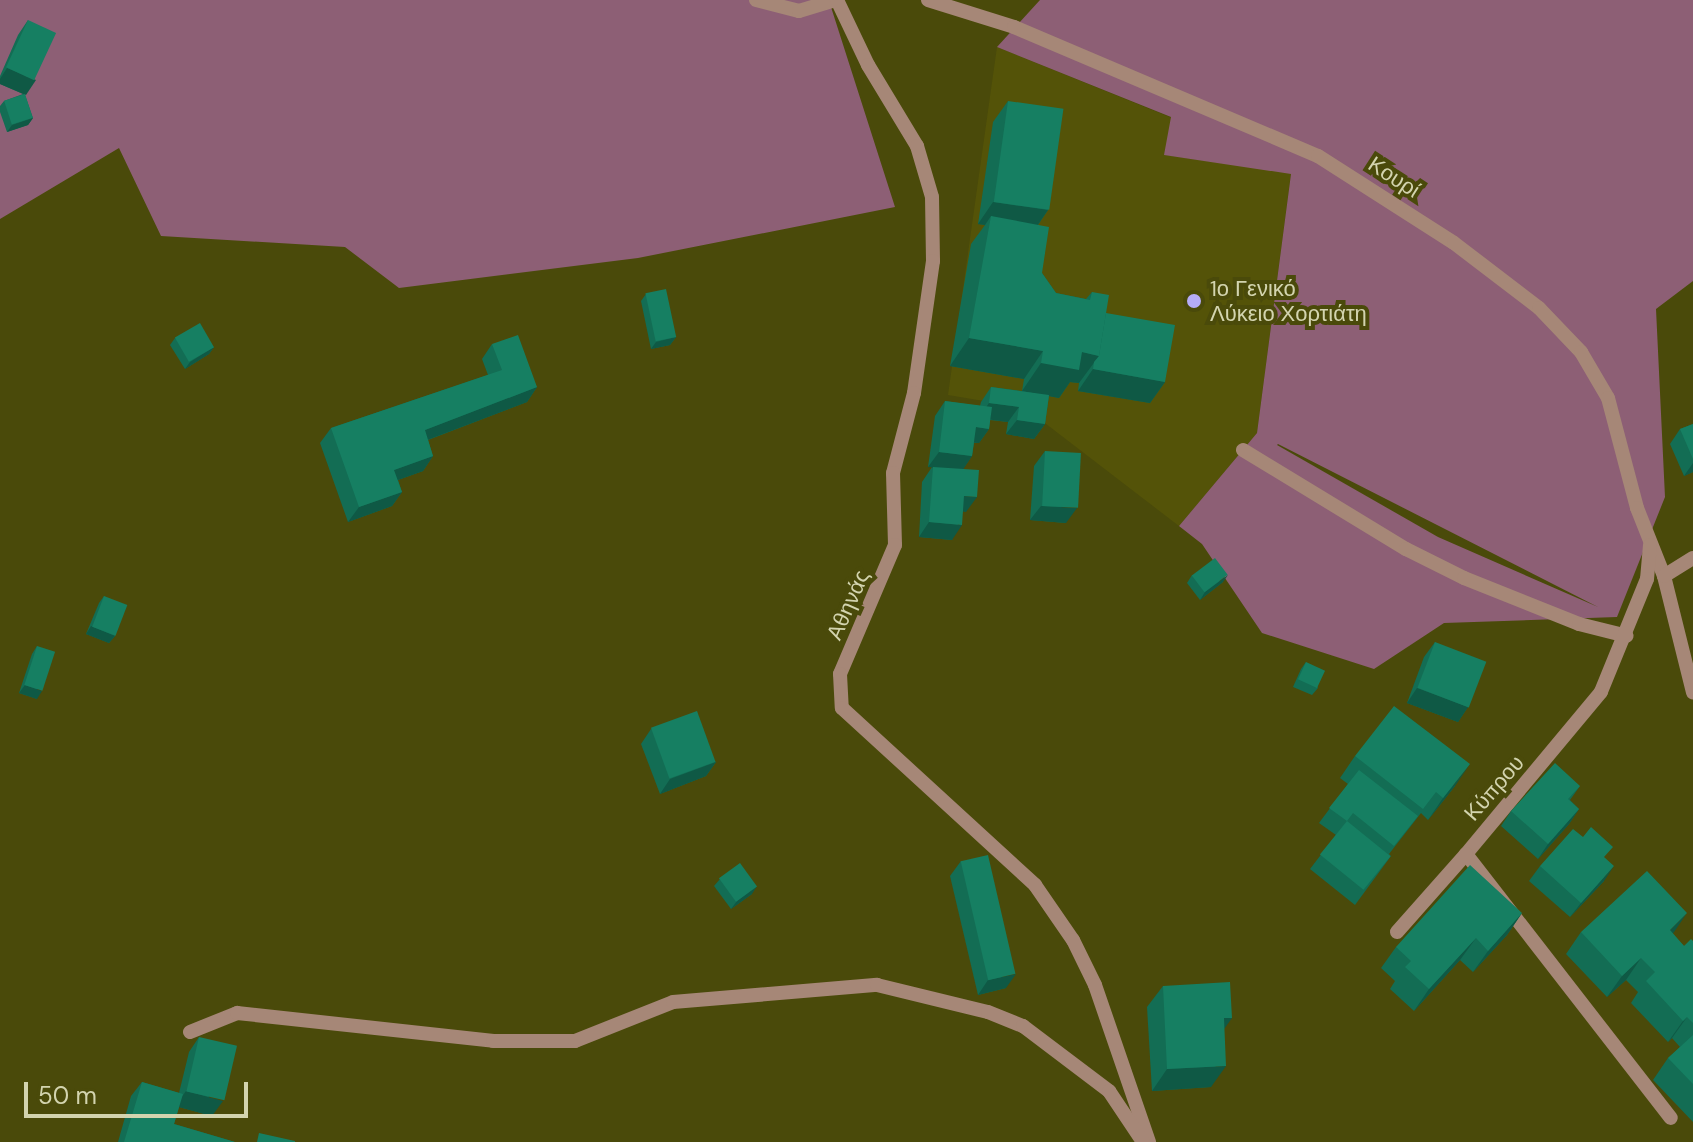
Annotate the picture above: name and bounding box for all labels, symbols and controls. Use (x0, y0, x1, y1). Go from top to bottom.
street label: Κουρί (1363, 151, 1425, 203)
place label: 1ο Γενικό Λύκειο Χορτιάτη (1210, 275, 1367, 326)
marker: 1ο Γενικό Λύκειο Χορτιάτη (1185, 292, 1203, 310)
street label: Αθηνάς (821, 566, 875, 644)
street label: Κύπρου (1459, 750, 1529, 826)
scale bar (28, 1066, 252, 1116)
text: 50 m (38, 1080, 97, 1111)

